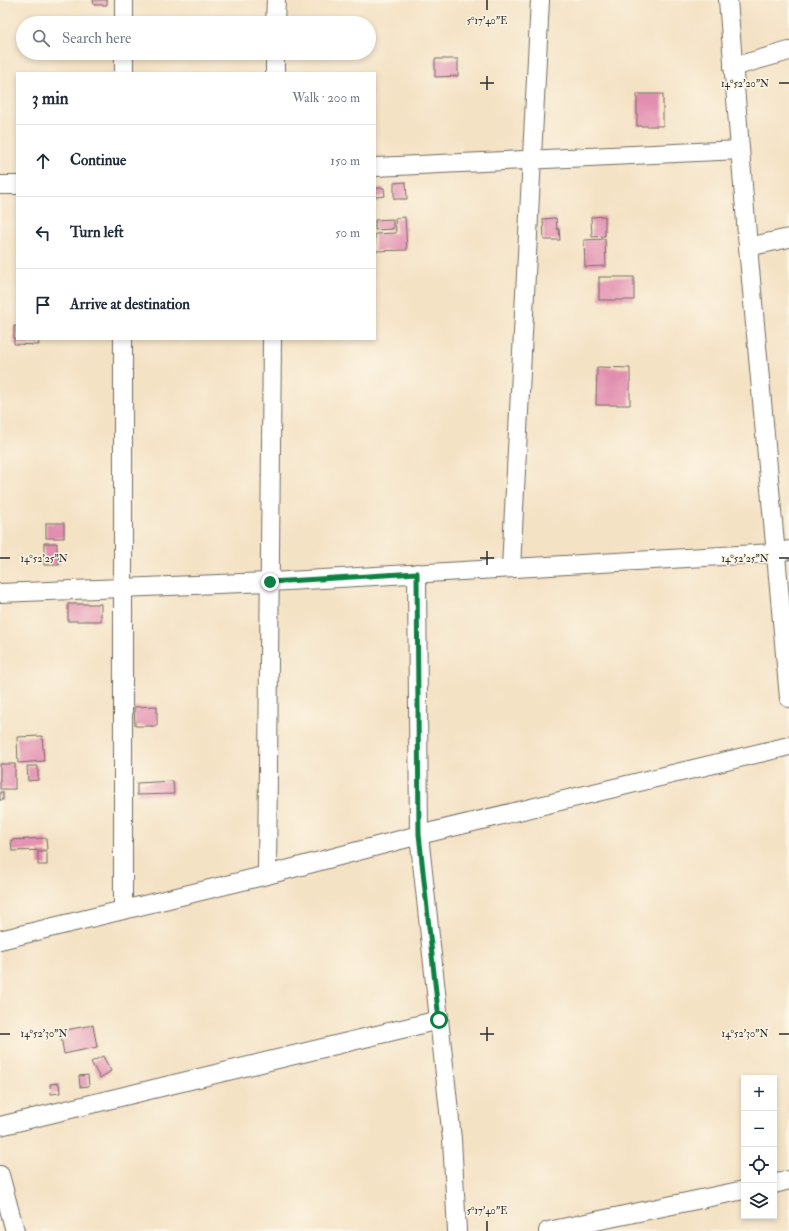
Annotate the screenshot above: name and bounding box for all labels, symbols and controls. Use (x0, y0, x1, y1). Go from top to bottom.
text: 5°17'40"E (467, 15, 507, 27)
search box (16, 16, 376, 60)
icon: search (30, 27, 52, 49)
text: Search here (62, 29, 131, 48)
text: 14°52'20"N (721, 78, 769, 90)
text: 3 min (32, 88, 69, 109)
text: Walk · 200 m (292, 90, 360, 106)
icon: ahead (32, 150, 54, 172)
text: Continue (70, 151, 126, 170)
text: 150 m (330, 153, 360, 169)
icon: left (32, 222, 54, 244)
text: Turn left (70, 223, 124, 242)
text: 50 m (335, 225, 360, 241)
icon: arrive (32, 294, 54, 316)
text: Arrive at destination (70, 295, 190, 314)
text: 14°52'25"N (20, 553, 68, 565)
text: 14°52'25"N (721, 553, 769, 565)
route end (261, 573, 279, 591)
route start (430, 1011, 448, 1029)
text: 14°52'30"N (21, 1028, 67, 1040)
text: 14°52'30"N (722, 1028, 768, 1040)
map controls (741, 1075, 777, 1219)
button: + (741, 1075, 777, 1111)
button: − (741, 1111, 777, 1147)
button: locate (741, 1147, 777, 1183)
button: layers (741, 1183, 777, 1219)
text: 5°17'40"E (467, 1205, 507, 1217)

